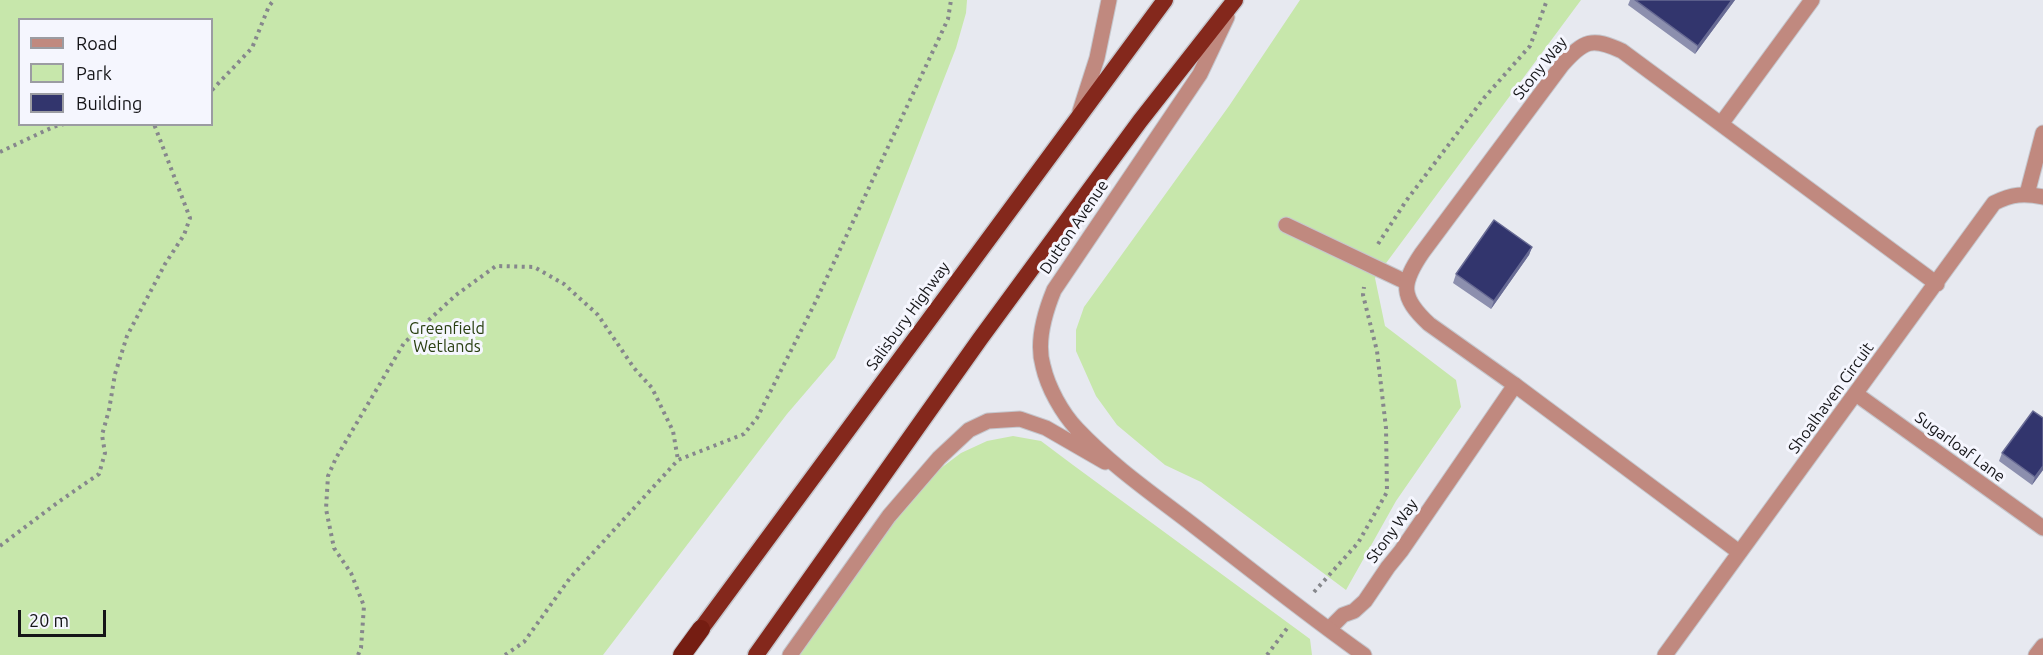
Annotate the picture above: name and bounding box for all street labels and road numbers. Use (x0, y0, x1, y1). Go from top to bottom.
street label: Stony Way (1509, 33, 1571, 103)
street label: Dutton Avenue (1036, 176, 1112, 278)
street label: Salisbury Highway (862, 258, 954, 374)
street label: Shoalhaven Circuit (1784, 339, 1878, 457)
street label: Sugarloaf Lane (1911, 408, 2009, 486)
street label: Stony Way (1362, 495, 1422, 567)

